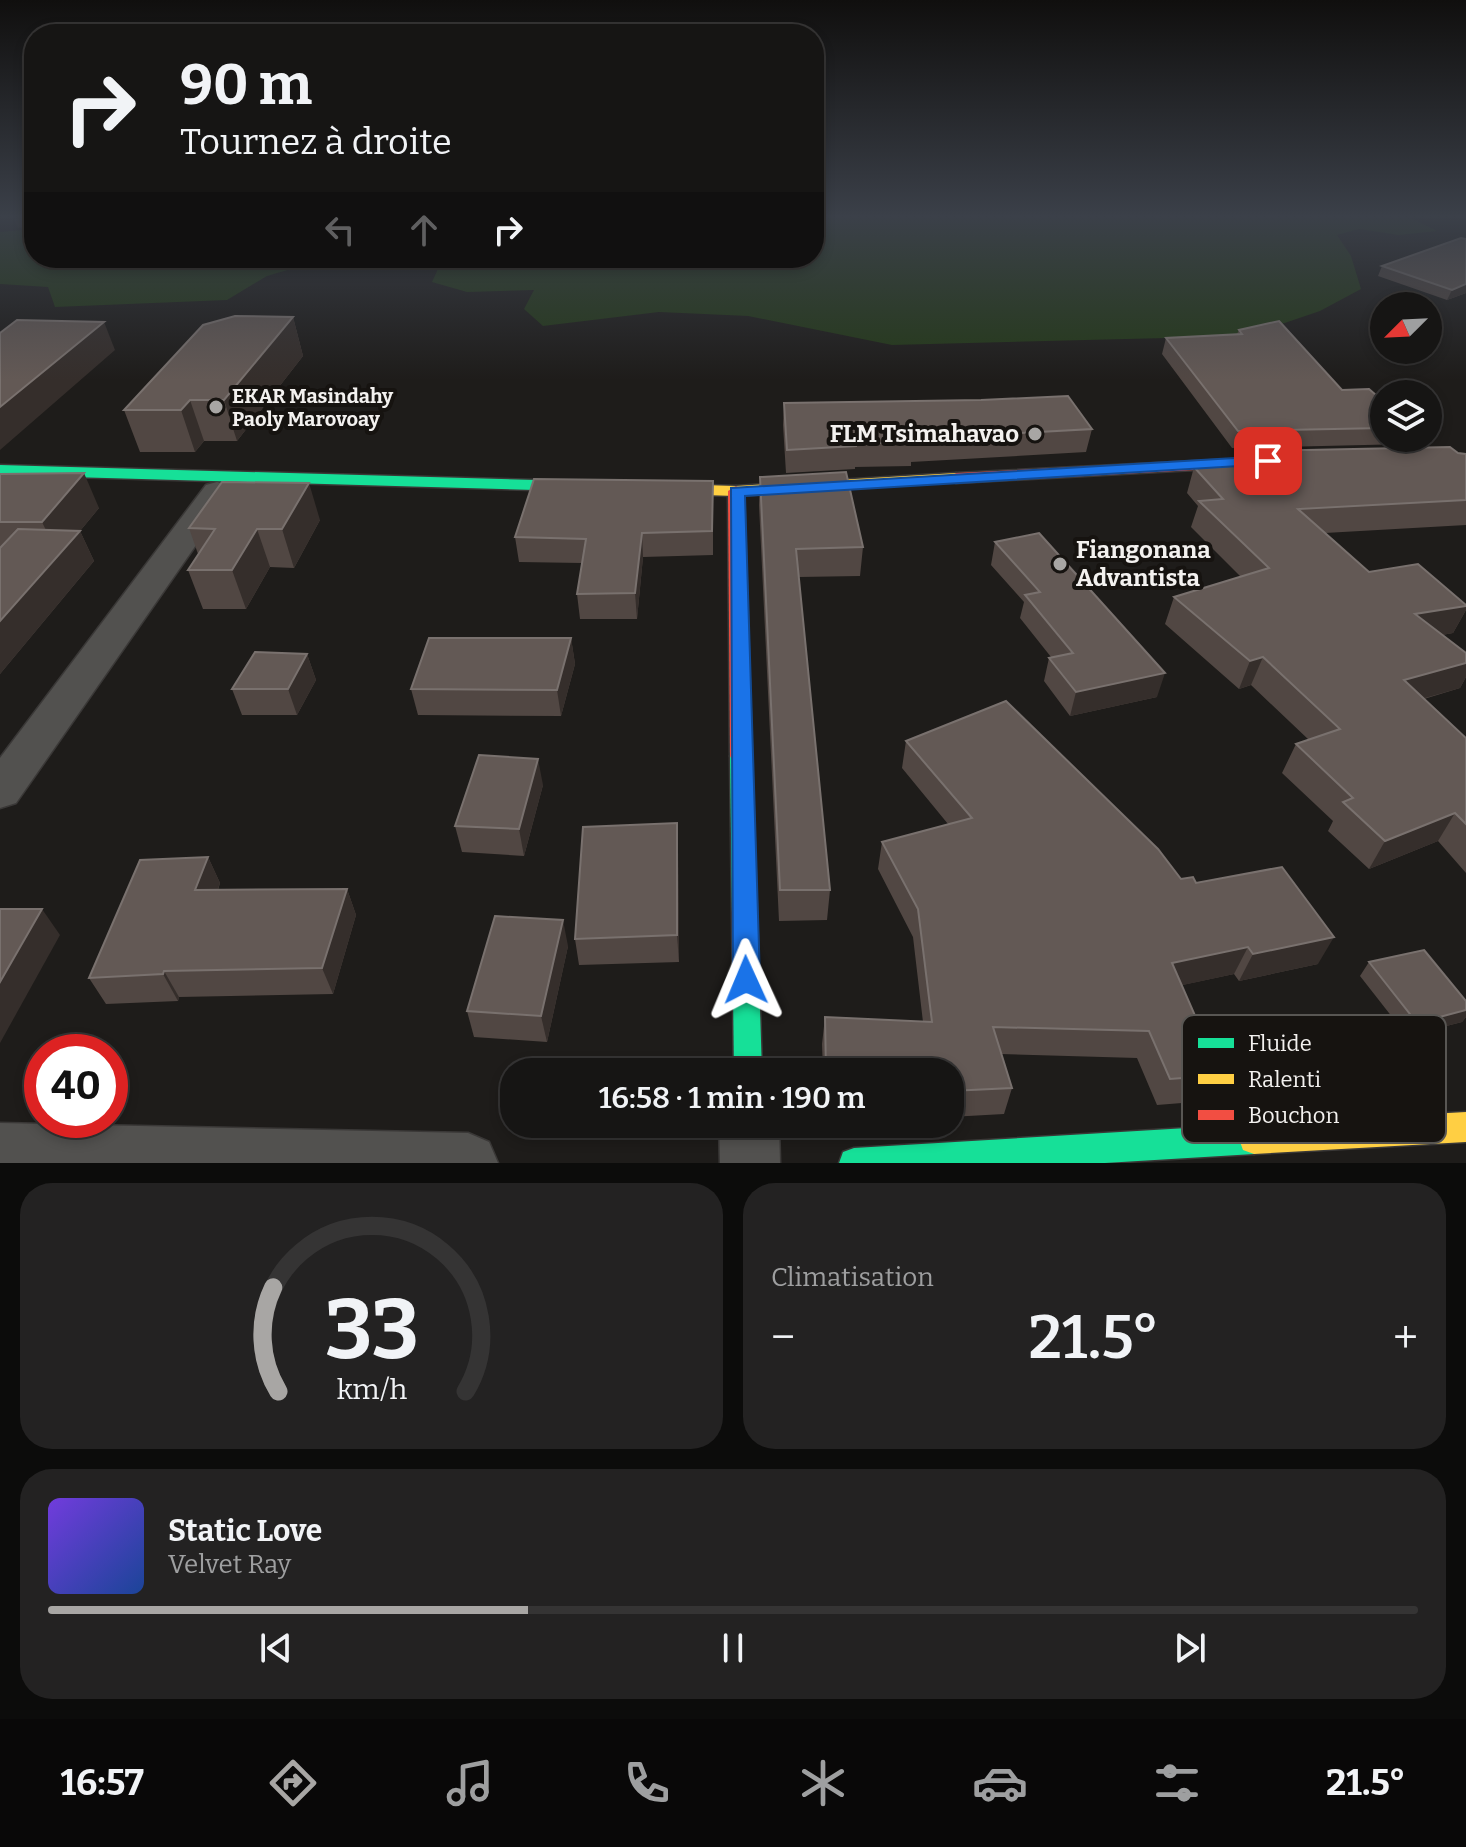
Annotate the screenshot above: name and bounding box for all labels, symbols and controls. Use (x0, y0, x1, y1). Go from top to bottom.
text: 90 m (180, 52, 312, 119)
icon: right (48, 56, 152, 160)
text: Tournez à droite (180, 120, 452, 164)
icon: left (318, 208, 362, 252)
icon: ahead (402, 208, 446, 252)
icon: right (486, 208, 530, 252)
north arrow (1370, 292, 1442, 364)
map controls (1370, 292, 1442, 452)
button: layers (1370, 380, 1442, 452)
place label: EKAR Masindahy Paoly Marovoay (232, 384, 394, 431)
marker: EKAR Masindahy Paoly Marovoay (207, 398, 225, 416)
place label: FLM Tsimahavao (830, 420, 1019, 448)
marker: FLM Tsimahavao (1026, 425, 1044, 443)
pin (1234, 427, 1302, 495)
icon: arrive (1246, 439, 1290, 483)
place label: Fiangonana Advantista (1076, 536, 1211, 592)
marker: Fiangonana Advantista (1051, 555, 1069, 573)
position arrow (704, 938, 788, 1022)
legend (1182, 1015, 1446, 1143)
text: Fluide (1248, 1030, 1312, 1057)
speed limit sign: 40 (24, 1034, 128, 1138)
text: Ralenti (1248, 1066, 1321, 1093)
text: 16:58 · 1 min · 190 m (599, 1080, 865, 1116)
text: Bouchon (1248, 1102, 1339, 1129)
text: Climatisation (771, 1262, 934, 1293)
text: 33 (324, 1280, 419, 1380)
text: 21.5° (1029, 1302, 1160, 1374)
text: − (771, 1311, 795, 1364)
text: + (1393, 1311, 1418, 1364)
text: km/h (336, 1372, 407, 1407)
text: Static Love (168, 1513, 322, 1549)
text: Velvet Ray (168, 1549, 291, 1580)
icon: previous (254, 1626, 298, 1670)
icon: pause (711, 1626, 755, 1670)
icon: next (1168, 1626, 1212, 1670)
icon: directions (265, 1755, 321, 1811)
icon: music (442, 1755, 498, 1811)
icon: phone (619, 1755, 675, 1811)
icon: climate (795, 1755, 851, 1811)
icon: car (972, 1755, 1028, 1811)
icon: filters (1149, 1755, 1205, 1811)
text: 16:57 (60, 1761, 144, 1805)
text: 21.5° (1326, 1761, 1406, 1805)

